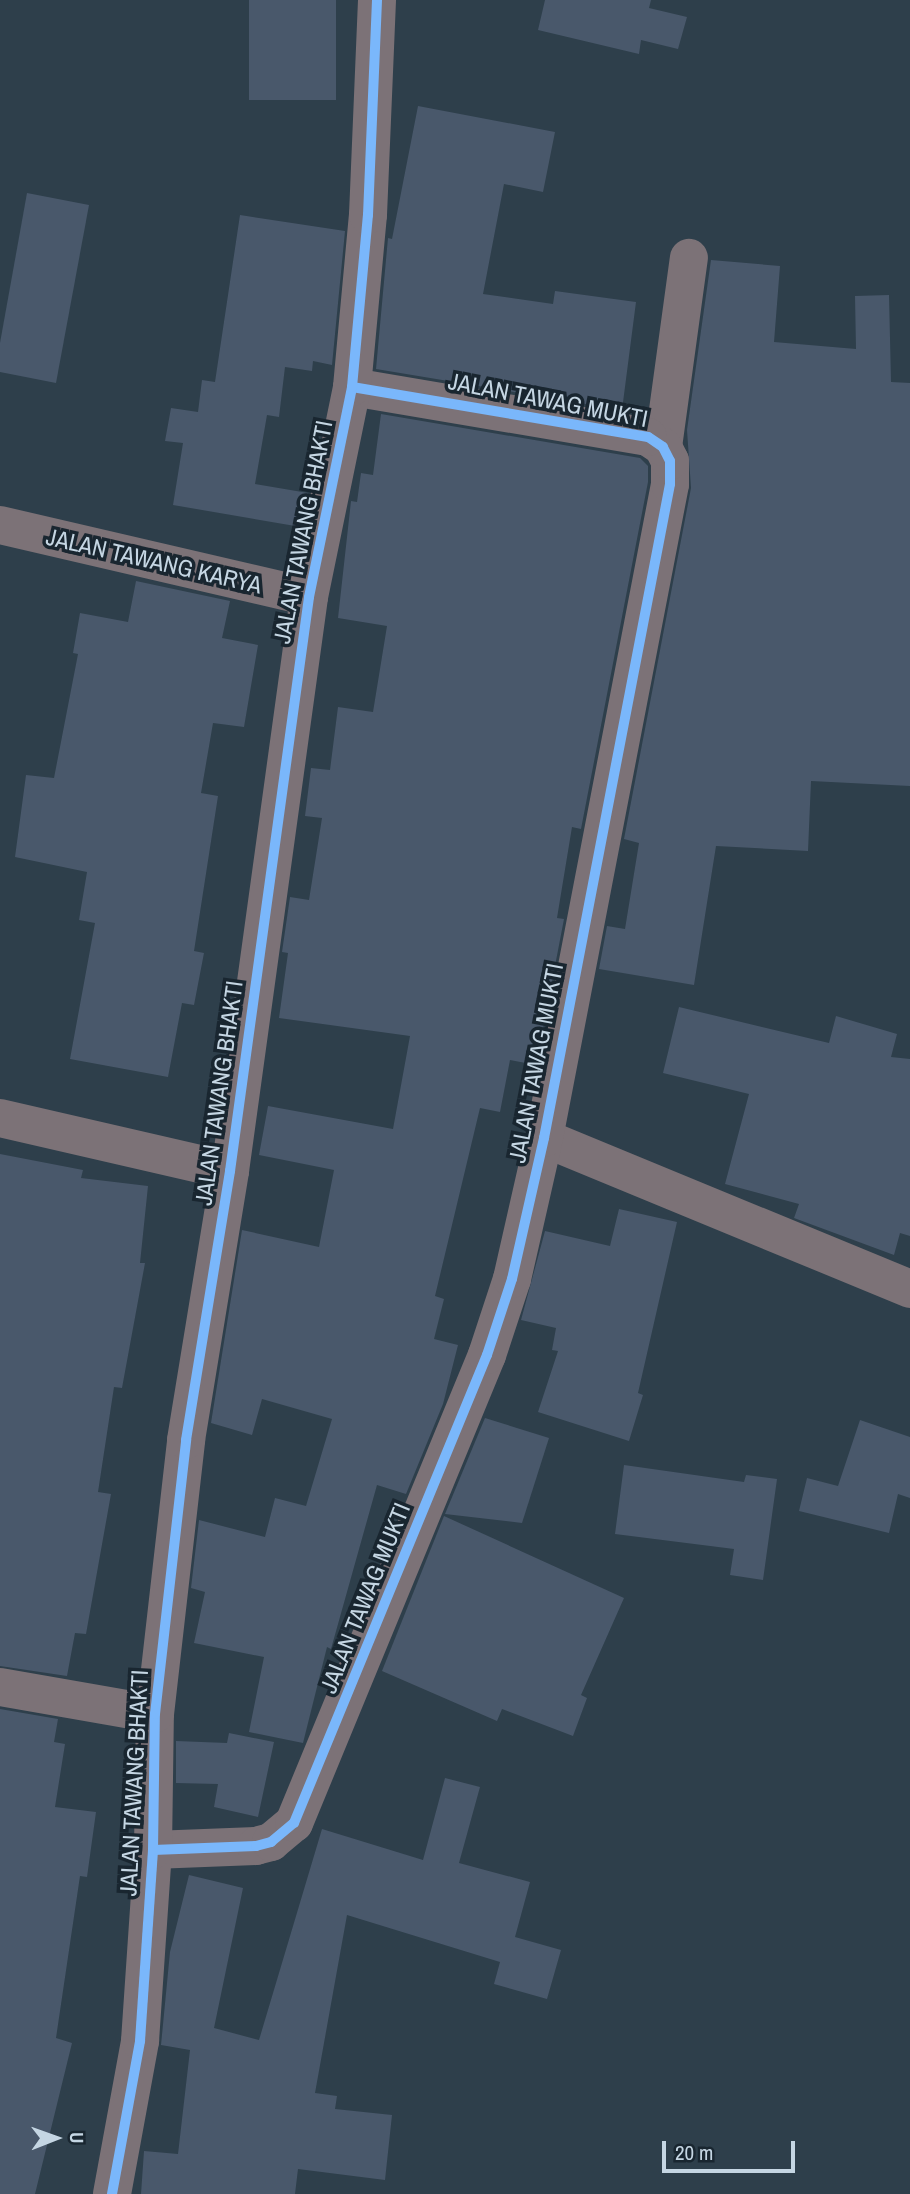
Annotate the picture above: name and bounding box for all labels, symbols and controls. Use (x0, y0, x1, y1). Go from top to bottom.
street label: JALAN TAWAG MUKTI (446, 367, 650, 433)
street label: JALAN TAWANG BHAKTI (267, 418, 339, 646)
street label: JALAN TAWANG KARYA (43, 522, 265, 600)
street label: JALAN TAWAG MUKTI (503, 961, 569, 1165)
street label: JALAN TAWANG BHAKTI (189, 979, 249, 1207)
street label: JALAN TAWAG MUKTI (314, 1499, 416, 1697)
street label: JALAN TAWANG BHAKTI (114, 1669, 154, 1897)
north arrow (21, 2103, 91, 2173)
scale bar (665, 2128, 798, 2172)
text: U (64, 2132, 90, 2143)
text: 20 m (675, 2138, 713, 2167)

